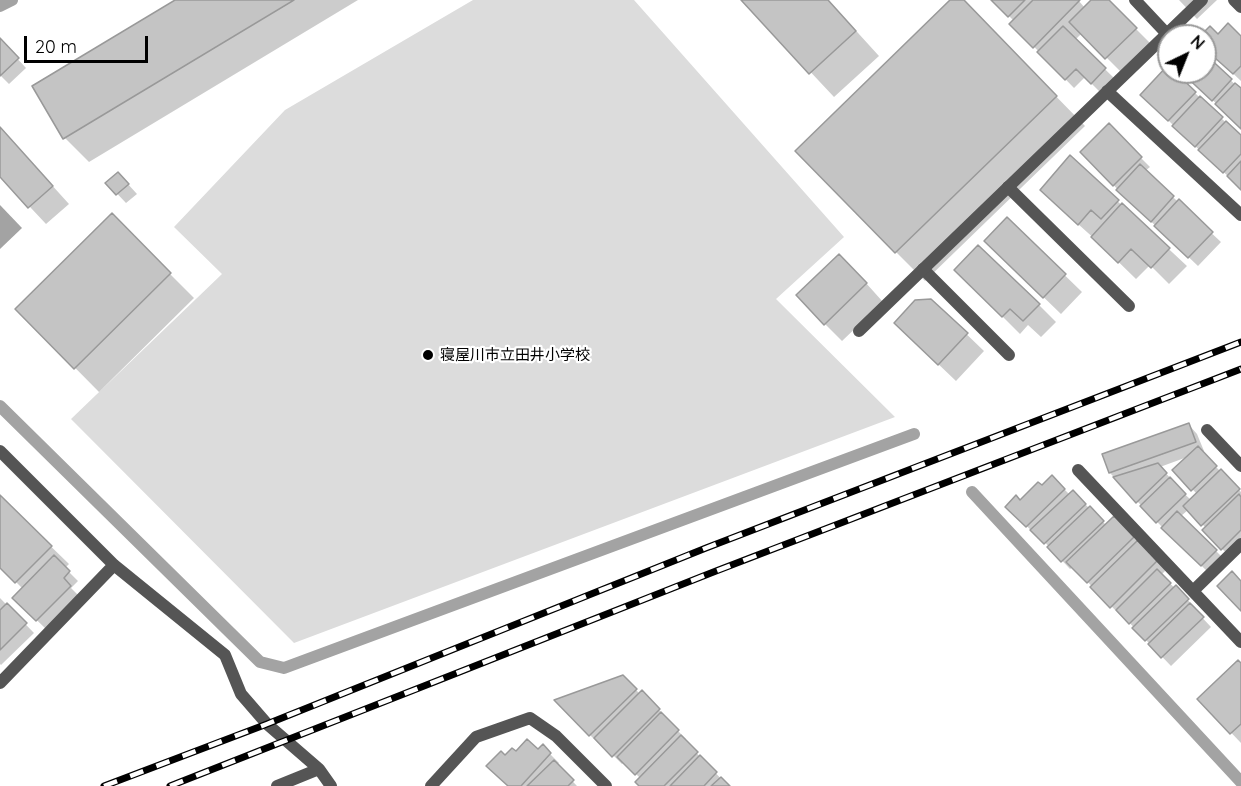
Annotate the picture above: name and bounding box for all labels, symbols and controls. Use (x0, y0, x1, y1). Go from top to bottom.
scale bar (27, 24, 152, 62)
north arrow (1157, 24, 1217, 84)
text: N (1187, 31, 1209, 54)
text: 20 m (35, 35, 77, 58)
place label: 寝屋川市立田井小学校 (440, 346, 590, 364)
marker: 寝屋川市立田井小学校 (421, 348, 435, 362)

